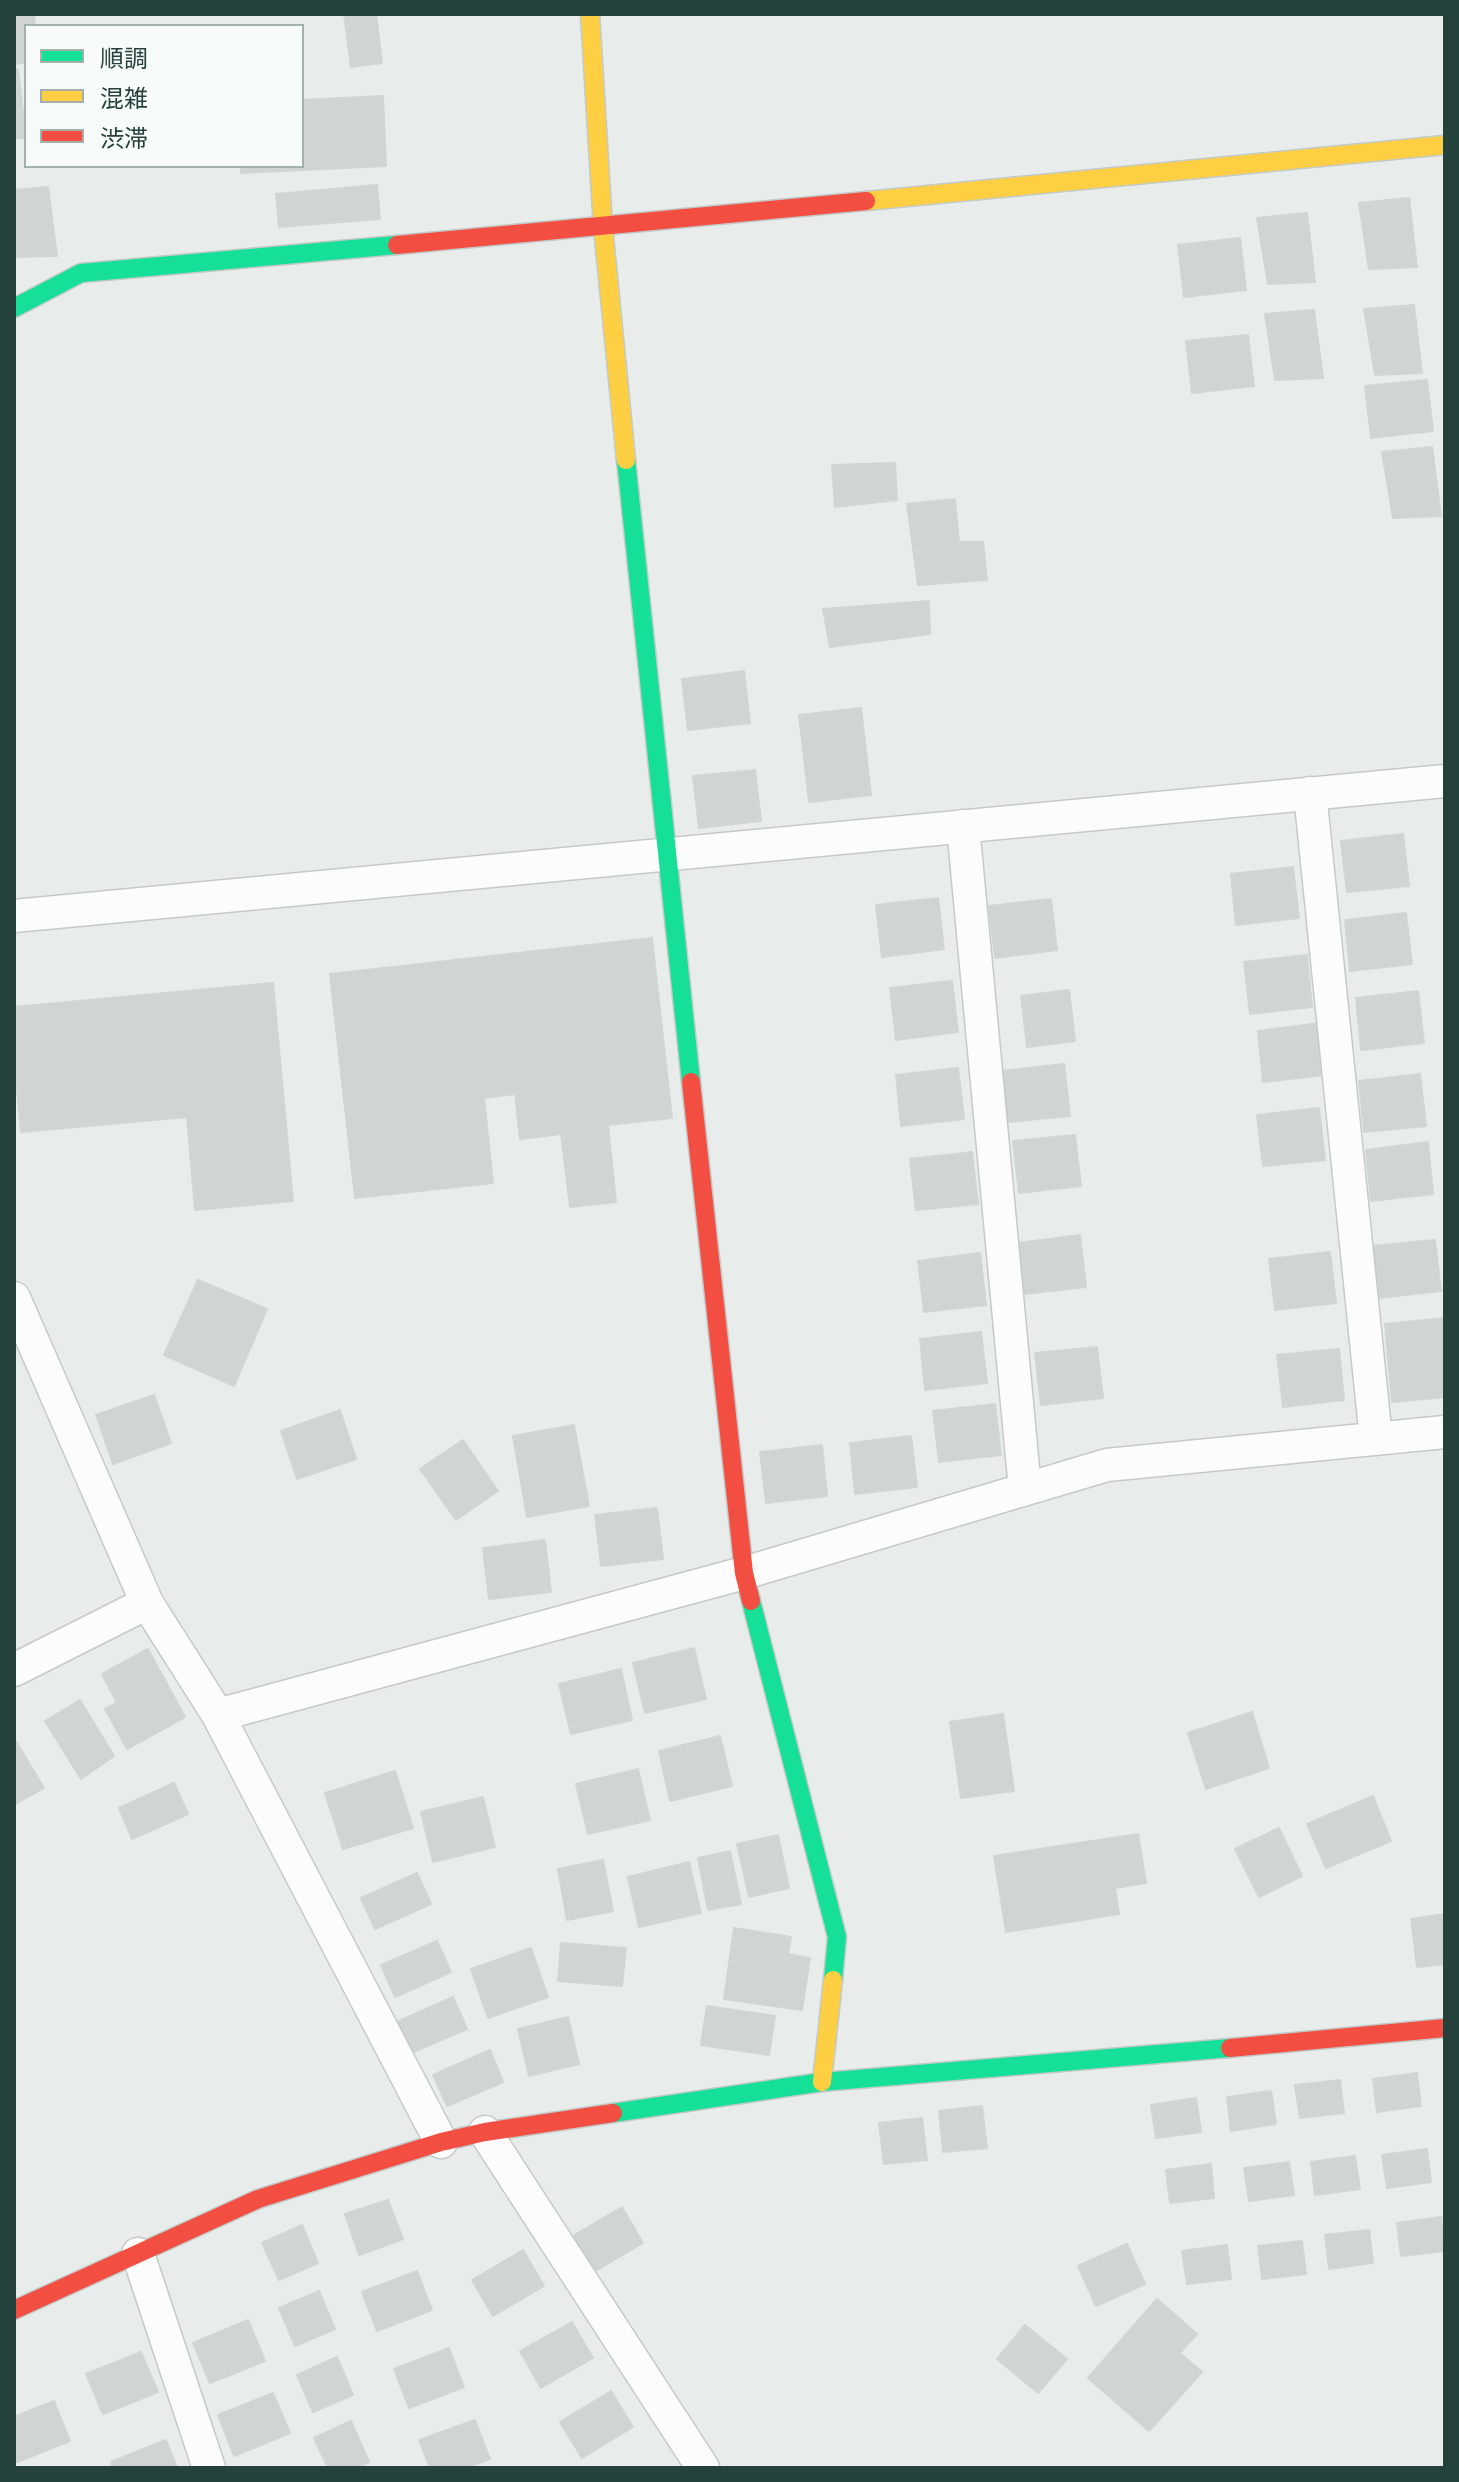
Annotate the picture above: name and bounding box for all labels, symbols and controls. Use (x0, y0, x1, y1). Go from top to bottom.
legend (24, 24, 304, 168)
text: 順調 (100, 42, 148, 74)
text: 混雑 (100, 82, 148, 114)
text: 渋滞 (100, 122, 148, 154)

